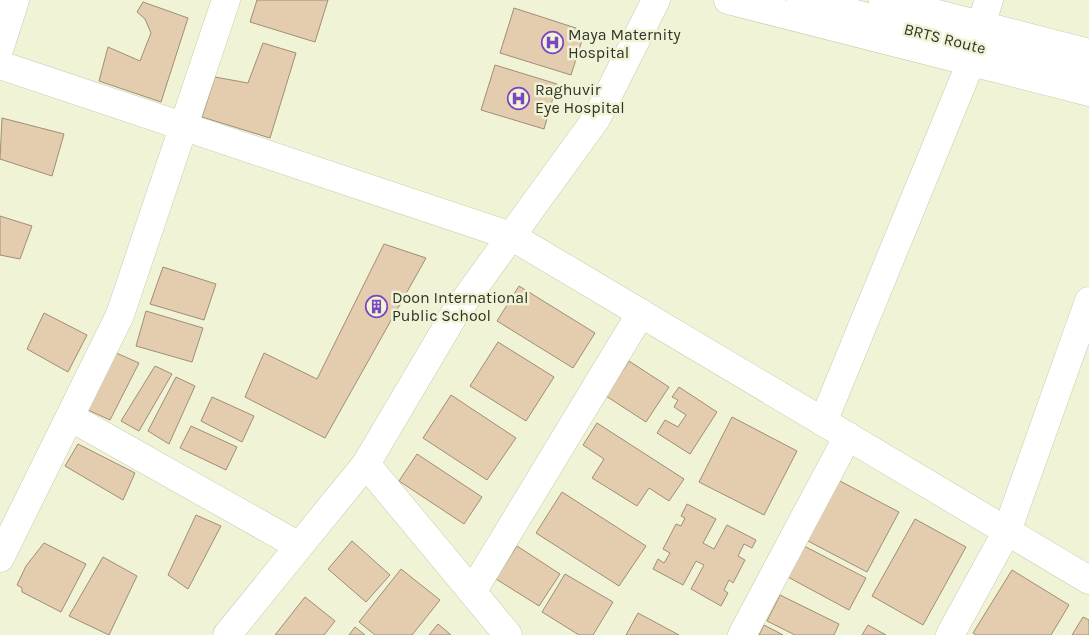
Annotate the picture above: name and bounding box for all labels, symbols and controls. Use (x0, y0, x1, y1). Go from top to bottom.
street label: BRTS Route (902, 19, 988, 58)
place label: Maya Maternity Hospital (568, 25, 681, 62)
hospital icon: Maya Maternity Hospital (540, 31, 564, 55)
place label: Raghuvir Eye Hospital (535, 80, 625, 117)
hospital icon: Raghuvir Eye Hospital (507, 86, 531, 110)
place label: Doon International Public School (392, 288, 529, 325)
building icon: Doon International Public School (364, 294, 388, 318)

